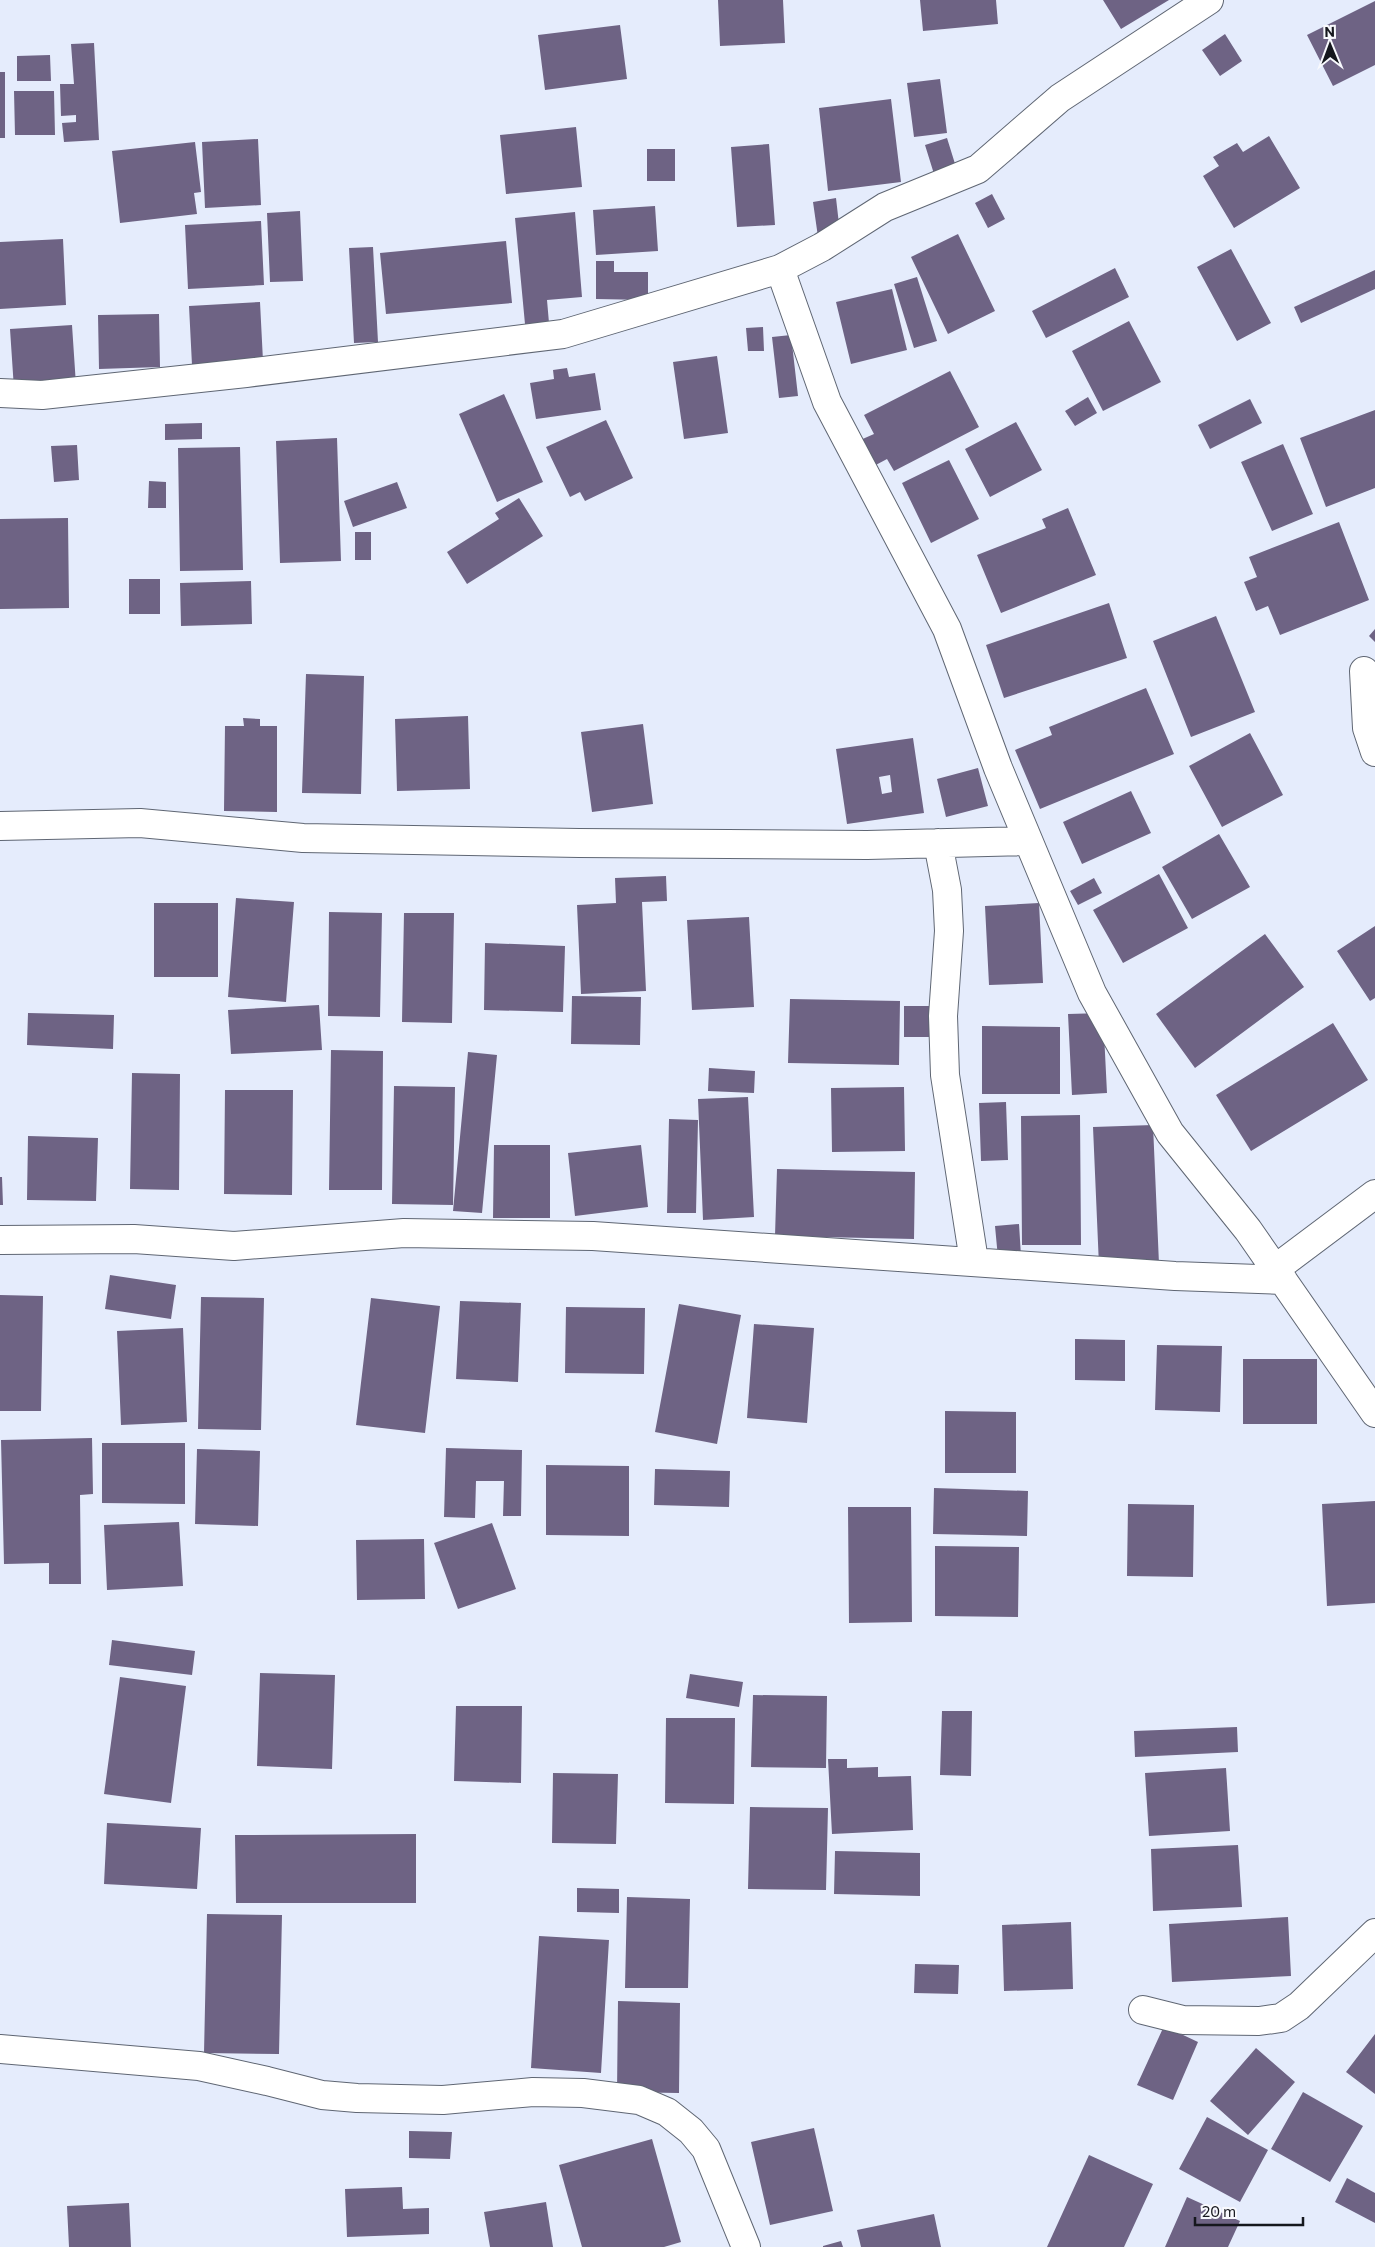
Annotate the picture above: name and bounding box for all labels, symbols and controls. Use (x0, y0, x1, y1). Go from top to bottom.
north arrow (1305, 20, 1355, 70)
text: N (1324, 23, 1335, 40)
scale bar (1195, 2194, 1302, 2226)
text: 20 m (1202, 2202, 1236, 2220)

